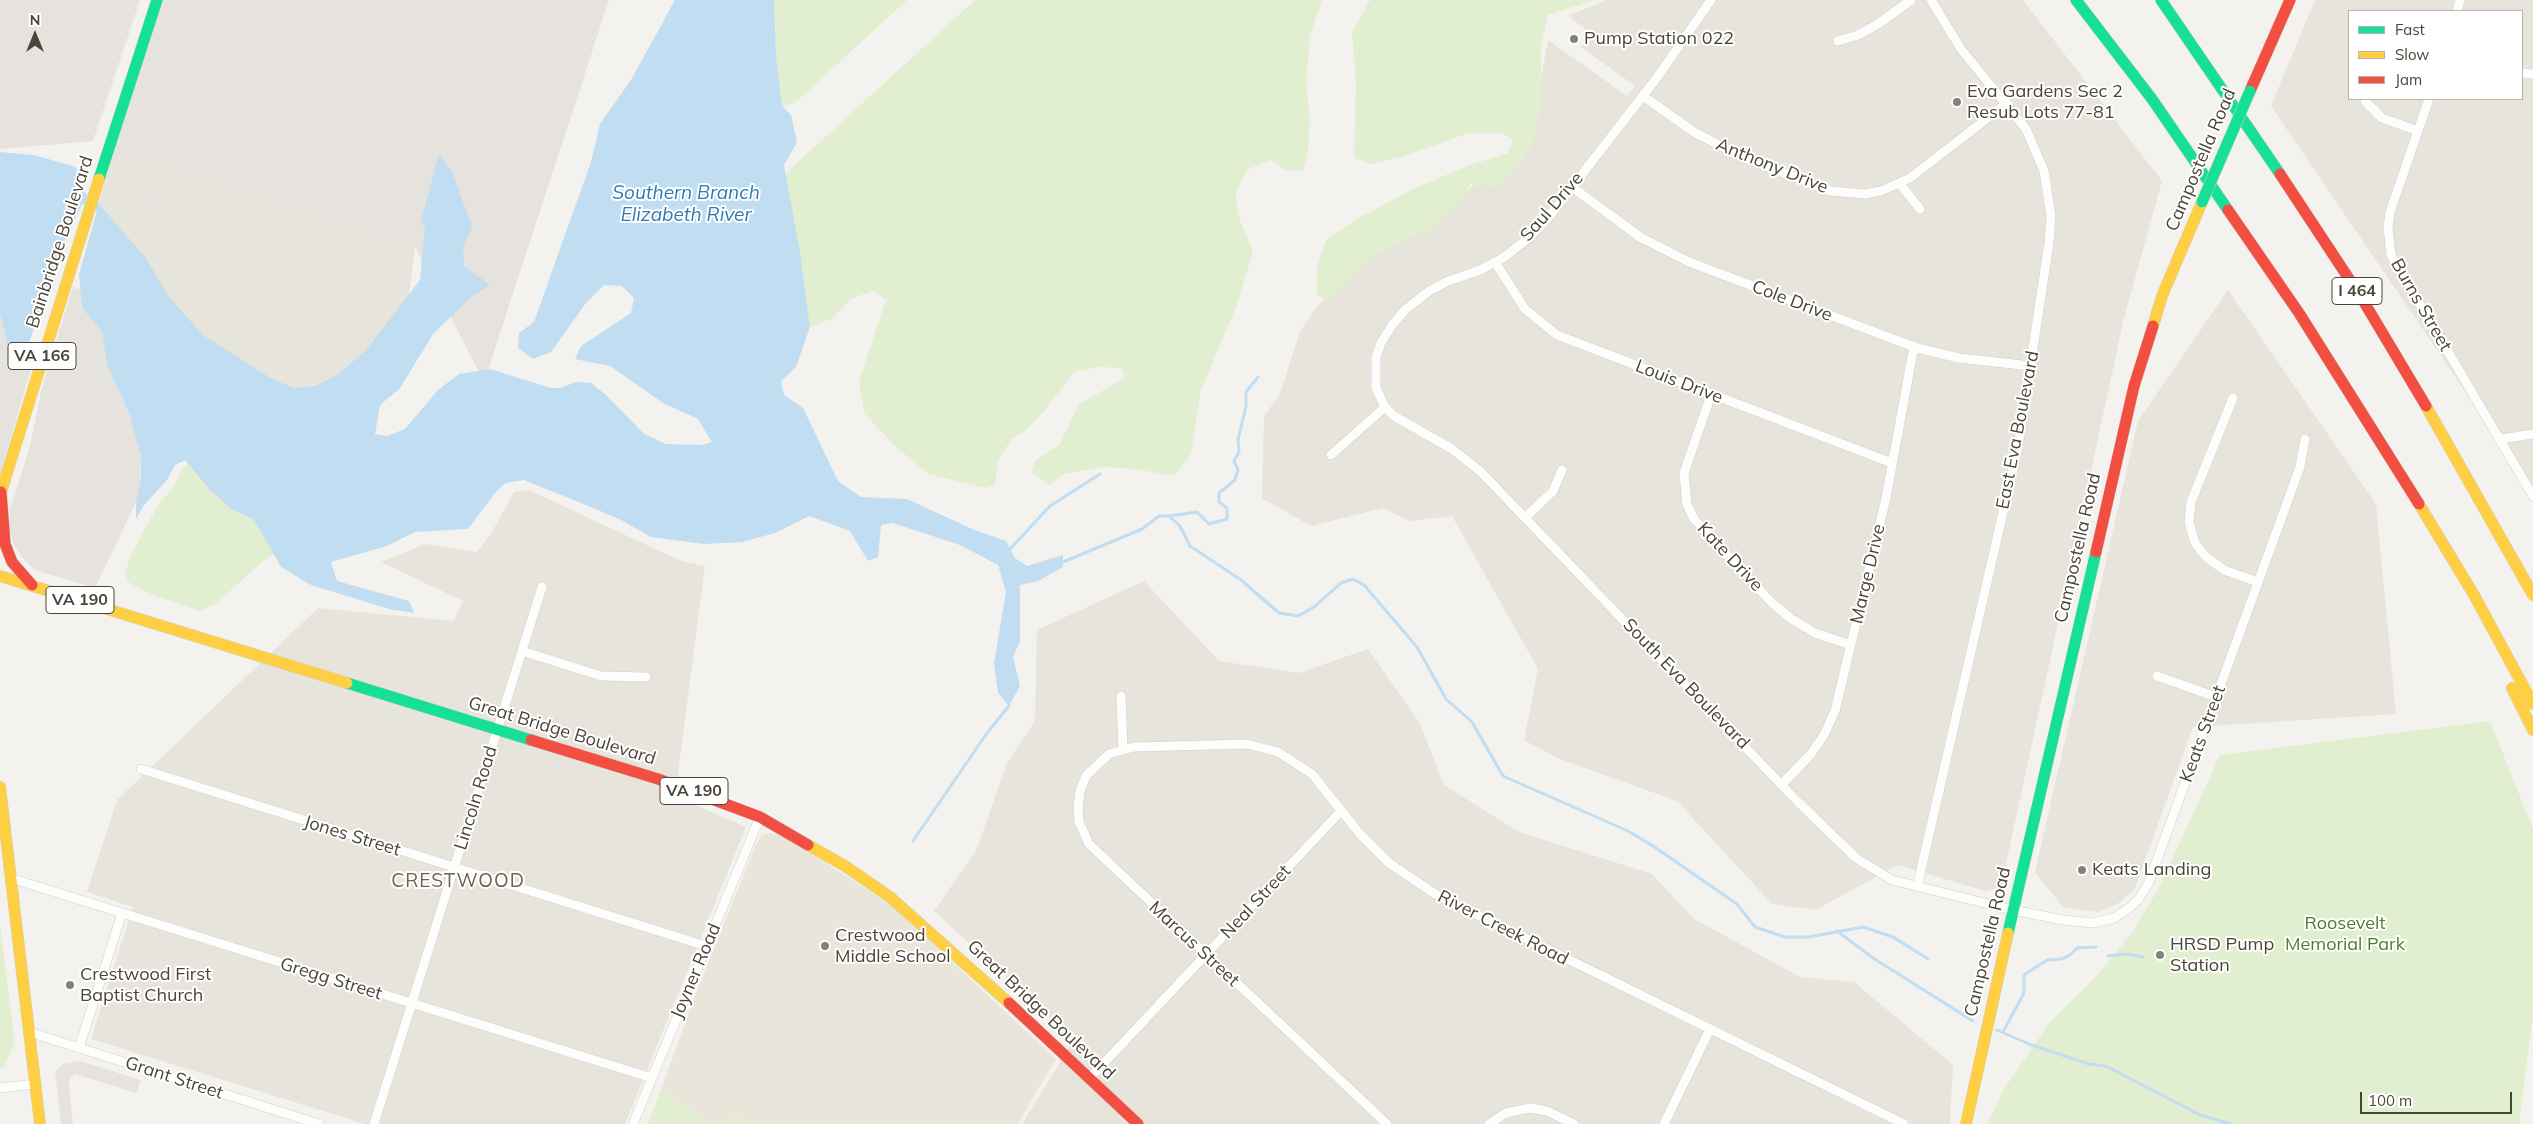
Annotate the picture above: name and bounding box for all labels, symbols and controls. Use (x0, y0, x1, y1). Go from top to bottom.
north arrow (10, 10, 60, 60)
legend (2348, 10, 2523, 100)
text: N (30, 11, 40, 29)
text: Fast (2395, 20, 2425, 39)
place label: Pump Station 022 (1584, 28, 1734, 50)
marker: Pump Station 022 (1568, 33, 1580, 45)
text: Slow (2395, 45, 2429, 64)
text: Jam (2395, 70, 2422, 89)
place label: Eva Gardens Sec 2 Resub Lots 77-81 (1967, 81, 2123, 124)
street label: Campostella Road (2161, 85, 2241, 235)
marker: Eva Gardens Sec 2 Resub Lots 77-81 (1951, 96, 1963, 108)
street label: Anthony Drive (1713, 134, 1831, 198)
street label: Bainbridge Boulevard (22, 153, 98, 331)
street label: Saul Drive (1516, 168, 1588, 246)
water label: Southern Branch Elizabeth River (612, 182, 760, 226)
street label: Burns Street (2386, 255, 2456, 355)
street label: Cole Drive (1749, 276, 1835, 326)
road number: I 464 (2332, 278, 2382, 304)
road number: VA 166 (8, 342, 76, 370)
street label: East Eva Boulevard (1992, 349, 2044, 511)
street label: Louis Drive (1632, 355, 1726, 409)
street label: Campostella Road (2050, 471, 2106, 625)
street label: Kate Drive (1693, 518, 1767, 596)
street label: Marge Drive (1846, 522, 1890, 626)
road number: VA 190 (46, 586, 114, 614)
street label: South Eva Boulevard (1618, 614, 1754, 754)
street label: Keats Street (2175, 683, 2231, 785)
street label: Great Bridge Boulevard (466, 692, 658, 770)
street label: Lincoln Road (450, 744, 502, 852)
road number: VA 190 (660, 778, 728, 804)
street label: Jones Street (301, 811, 403, 861)
place label: Keats Landing (2092, 859, 2211, 881)
street label: Neal Street (1216, 861, 1296, 943)
marker: Keats Landing (2076, 864, 2088, 876)
street label: Campostella Road (1960, 865, 2016, 1019)
district label: CRESTWOOD (390, 870, 526, 892)
street label: River Creek Road (1434, 886, 1572, 970)
street label: Marcus Street (1144, 897, 1244, 991)
park label: Roosevelt Memorial Park (2285, 913, 2405, 956)
street label: Joyner Road (666, 920, 726, 1022)
place label: Crestwood Middle School (835, 925, 951, 968)
place label: HRSD Pump Station (2170, 934, 2274, 976)
street label: Great Bridge Boulevard (962, 936, 1120, 1084)
marker: Crestwood Middle School (819, 940, 831, 952)
marker: HRSD Pump Station (2154, 949, 2166, 961)
street label: Gregg Street (277, 953, 385, 1005)
place label: Crestwood First Baptist Church (80, 964, 211, 1006)
marker: Crestwood First Baptist Church (64, 979, 76, 991)
street label: Grant Street (122, 1052, 226, 1104)
scale bar (2363, 1082, 2516, 1114)
text: 100 m (2368, 1091, 2412, 1110)

